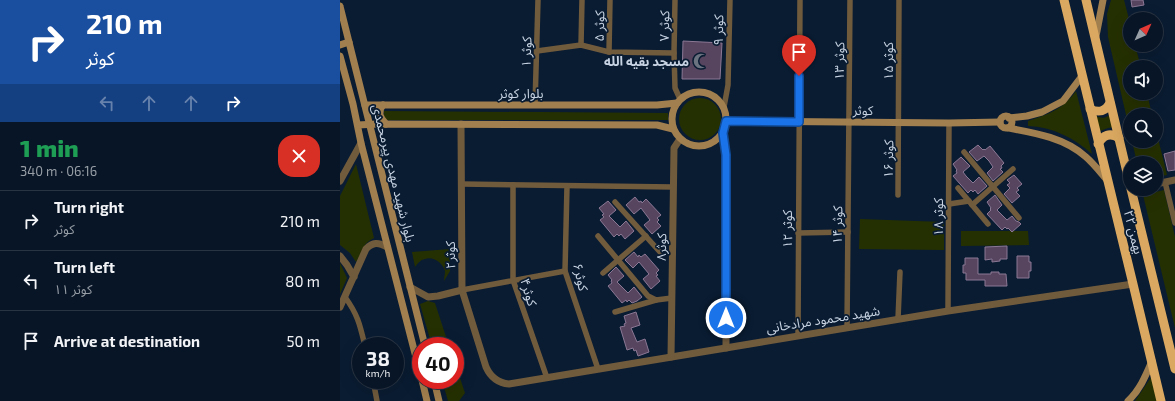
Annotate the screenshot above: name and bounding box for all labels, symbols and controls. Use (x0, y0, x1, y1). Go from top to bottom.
text: 210 m (86, 6, 163, 40)
street label: کوثر ۵ (591, 10, 607, 42)
street label: کوثر ۷ (656, 10, 672, 42)
north arrow (1123, 12, 1163, 52)
map controls (1123, 12, 1163, 196)
street label: کوثر ۹ (710, 14, 726, 46)
icon: right (20, 16, 72, 68)
pin (782, 35, 816, 76)
street label: کوثر ۱ (517, 36, 535, 68)
icon: arrive (788, 41, 810, 63)
street label: کوثر ۱۳ (831, 41, 847, 80)
street label: ۱۵ کوثر (880, 41, 896, 80)
text: کوثر (86, 47, 114, 69)
mosque icon: مسجد بقیه الله (692, 52, 710, 70)
place label: مسجد بقیه الله (604, 53, 689, 69)
button: sound (1123, 60, 1163, 100)
street label: بلوار کوثر (498, 85, 543, 101)
icon: left (96, 92, 118, 114)
icon: ahead (138, 92, 160, 114)
icon: ahead (180, 92, 202, 114)
icon: right (222, 92, 244, 114)
street label: بلوار شهید مهدی پیرمحمدی (367, 102, 419, 244)
street label: کوثر (852, 102, 874, 118)
button: search (1123, 108, 1163, 148)
text: 1 min (20, 133, 79, 162)
button: close (278, 135, 320, 177)
street label: کوثر ۱۶ (880, 139, 896, 178)
button: layers (1123, 156, 1163, 196)
text: 340 m · 06:16 (20, 163, 97, 179)
street label: کوثر ۱۸ (930, 197, 946, 236)
text: Turn right (54, 198, 124, 216)
street label: کوثر ۱۴ (829, 205, 845, 244)
street label: ۲۲ بهمن (1120, 208, 1147, 256)
street label: کوثر ۱۲ (779, 209, 795, 248)
icon: right (20, 210, 42, 232)
text: 210 m (280, 212, 320, 230)
text: کوثر (54, 221, 75, 237)
street label: کوثر۸ (653, 232, 669, 261)
street label: کوثر۲ (442, 240, 458, 269)
text: Turn left (54, 258, 115, 276)
street label: کوثر۶ (570, 262, 592, 293)
icon: left (20, 270, 42, 292)
text: 80 m (285, 272, 320, 290)
street label: کوثر۴ (517, 276, 541, 308)
text: کوثر ۱۱ (54, 281, 92, 297)
position arrow (705, 297, 747, 339)
street label: شهید محمود مرادخانی (765, 302, 881, 337)
icon: arrive (20, 330, 42, 352)
text: Arrive at destination (54, 332, 200, 350)
text: 50 m (286, 332, 320, 350)
speed limit sign: 40 (412, 337, 464, 389)
text: 38 (366, 346, 390, 370)
text: km/h (366, 367, 390, 379)

